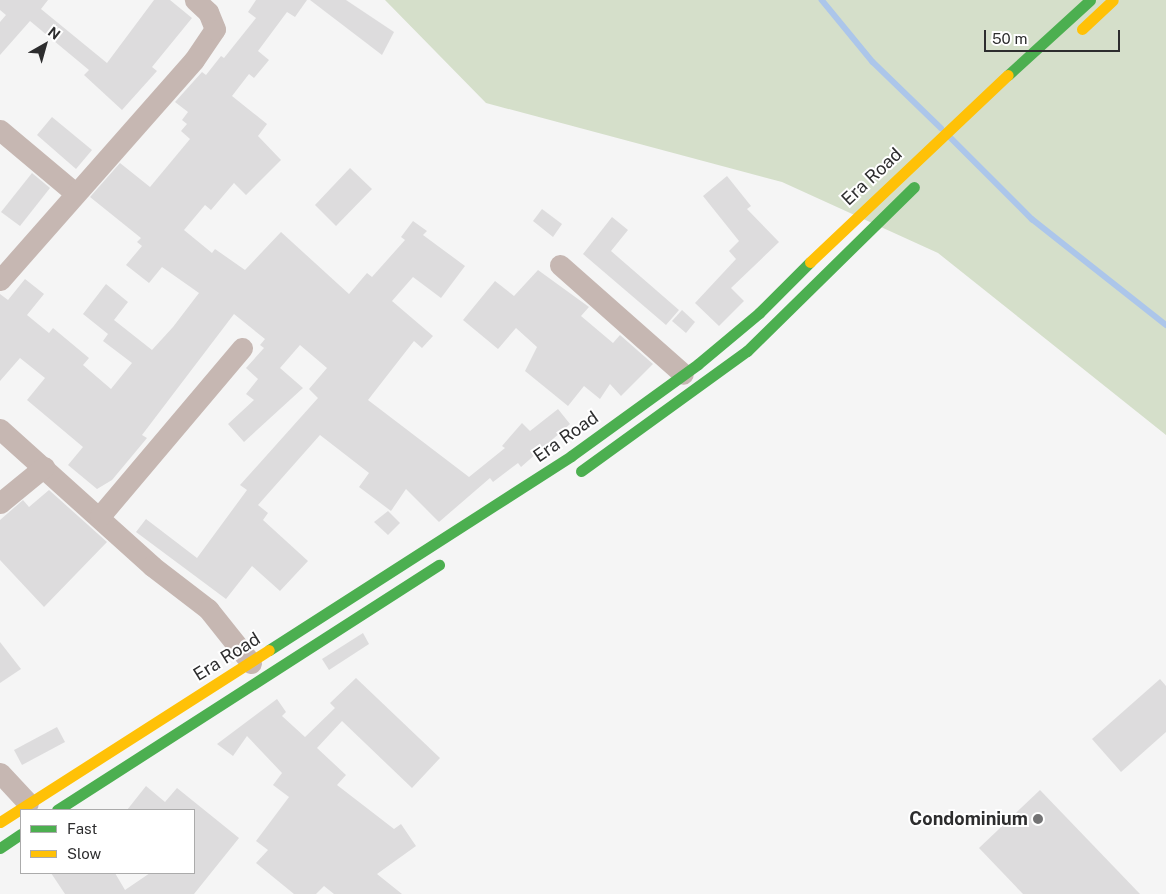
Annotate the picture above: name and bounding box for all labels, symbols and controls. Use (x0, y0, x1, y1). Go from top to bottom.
north arrow (20, 20, 70, 70)
scale bar (986, 20, 1122, 52)
text: N (45, 23, 63, 43)
text: 50 m (992, 30, 1027, 47)
street label: Era Road (837, 144, 907, 210)
street label: Era Road (529, 407, 603, 467)
street label: Era Road (190, 628, 264, 686)
place label: Condominium (909, 808, 1028, 830)
legend (20, 809, 195, 874)
marker: Condominium (1032, 813, 1044, 825)
text: Fast (67, 820, 97, 837)
text: Slow (67, 845, 101, 862)

